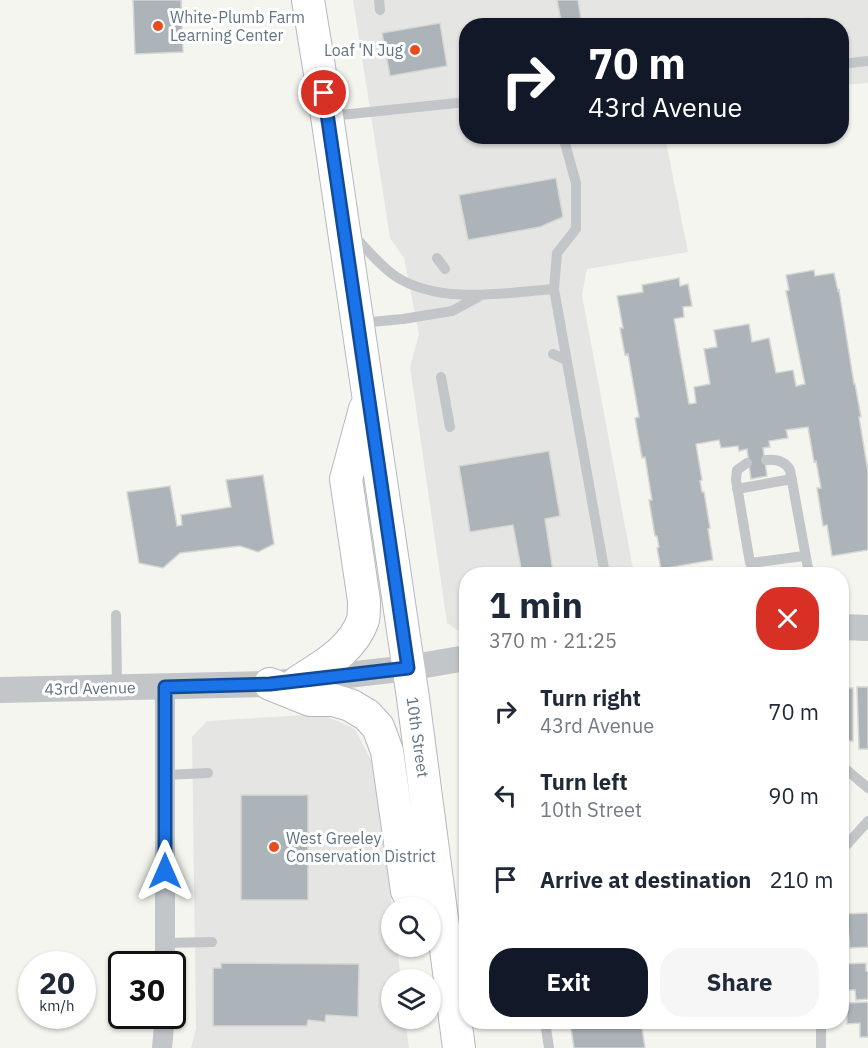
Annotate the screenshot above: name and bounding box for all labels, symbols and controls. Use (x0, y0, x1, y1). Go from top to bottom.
place label: White-Plumb Farm Learning Center (170, 7, 305, 45)
marker: White-Plumb Farm Learning Center (151, 19, 165, 33)
text: 70 m (588, 36, 686, 91)
place label: Loaf 'N Jug (324, 40, 404, 60)
icon: right (489, 42, 567, 120)
marker: Loaf 'N Jug (408, 43, 422, 57)
pin (298, 67, 349, 118)
icon: arrive (307, 76, 340, 109)
text: 43rd Avenue (588, 89, 742, 124)
text: 1 min (489, 581, 583, 628)
button: close (756, 587, 819, 650)
text: 370 m · 21:25 (489, 627, 617, 654)
street label: 43rd Avenue (44, 677, 136, 699)
text: Turn right (540, 683, 641, 712)
street label: 10th Street (402, 695, 434, 779)
icon: right (489, 695, 522, 728)
text: 70 m (768, 697, 819, 726)
text: 43rd Avenue (540, 712, 654, 739)
text: Turn left (540, 767, 628, 796)
icon: left (489, 779, 522, 812)
text: 90 m (768, 781, 819, 810)
text: 10th Street (540, 796, 642, 823)
place label: West Greeley Conservation District (286, 828, 436, 866)
position arrow (133, 839, 197, 903)
marker: West Greeley Conservation District (267, 840, 281, 854)
icon: arrive (489, 863, 522, 896)
text: Arrive at destination (540, 865, 751, 894)
text: 210 m (769, 865, 833, 894)
map controls (381, 897, 441, 1029)
button: search (381, 897, 441, 957)
button: Exit (489, 948, 648, 1017)
button: Share (660, 948, 819, 1017)
speed limit sign: 30 (108, 951, 186, 1029)
text: 20 (39, 963, 75, 1002)
button: layers (381, 969, 441, 1029)
text: km/h (39, 996, 75, 1015)

